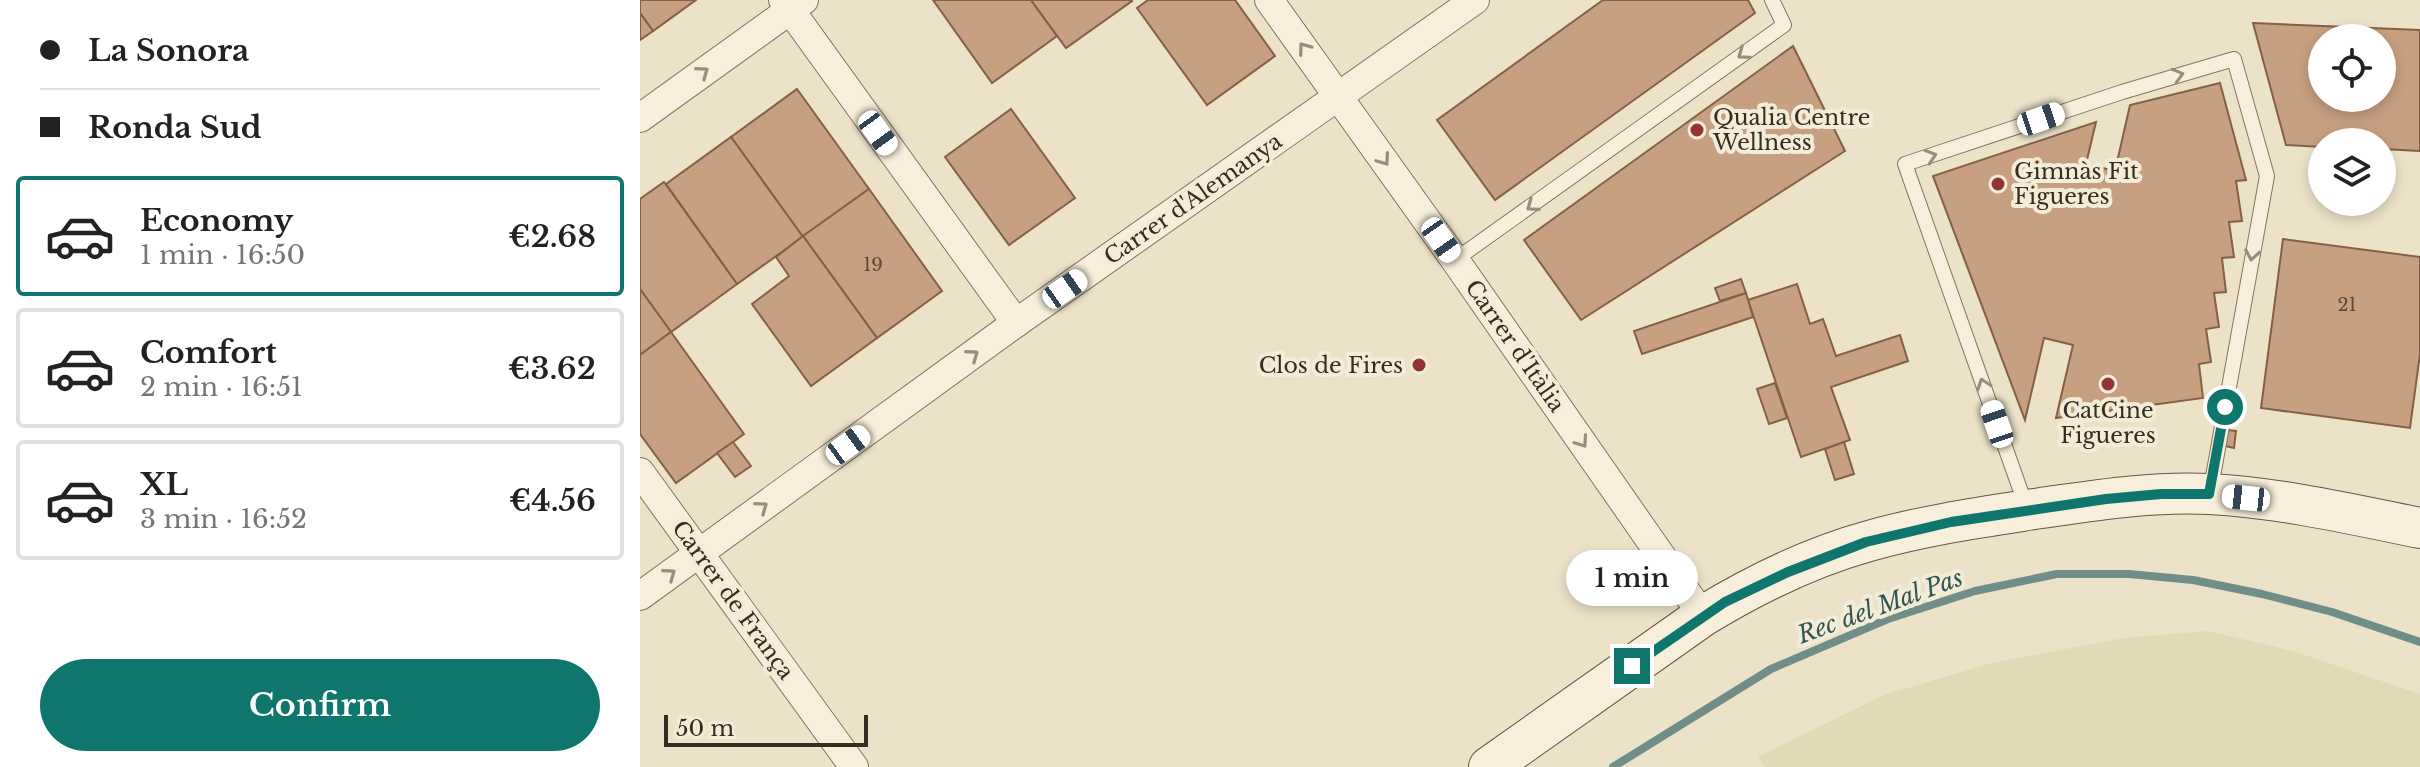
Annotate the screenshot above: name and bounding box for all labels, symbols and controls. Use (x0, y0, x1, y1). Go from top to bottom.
map controls (2308, 24, 2396, 216)
button: locate (2308, 24, 2396, 112)
text: La Sonora (88, 32, 249, 69)
one-way arrow (1299, 43, 1314, 57)
one-way arrow (1737, 45, 1752, 59)
one-way arrow (695, 68, 709, 82)
one-way arrow (2170, 68, 2184, 84)
car (2014, 100, 2068, 138)
place label: Qualia Centre Wellness (1712, 104, 1870, 156)
car (854, 107, 902, 159)
text: Ronda Sud (88, 109, 262, 146)
marker: Qualia Centre Wellness (1688, 121, 1706, 139)
street label: Carrer d'Alemanya (1099, 127, 1288, 270)
button: layers (2308, 128, 2396, 216)
one-way arrow (1923, 149, 1937, 165)
one-way arrow (1374, 151, 1389, 166)
place label: Gimnàs Fit Figueres (2014, 158, 2139, 210)
marker: Gimnàs Fit Figueres (1989, 175, 2007, 193)
one-way arrow (1526, 196, 1540, 211)
icon: car (44, 200, 116, 272)
text: Economy (140, 202, 293, 239)
car (1417, 213, 1465, 267)
text: €2.68 (508, 218, 596, 255)
text: 1 min · 16:50 (140, 239, 305, 271)
one-way arrow (2245, 248, 2262, 262)
house number: 19 (863, 254, 883, 276)
car (1038, 265, 1092, 313)
street label: Carrer d'Itàlia (1459, 275, 1571, 418)
house number: 21 (2337, 294, 2357, 316)
icon: car (44, 332, 116, 404)
text: Comfort (140, 334, 277, 371)
text: €3.62 (508, 350, 596, 387)
one-way arrow (964, 350, 979, 364)
place label: Clos de Fires (1259, 352, 1403, 379)
marker: Clos de Fires (1410, 356, 1428, 374)
text: 2 min · 16:51 (140, 371, 303, 403)
marker: CatCine Figueres (2099, 375, 2117, 393)
one-way arrow (1976, 378, 1992, 392)
route start (2207, 389, 2243, 425)
car (1978, 397, 2016, 451)
place label: CatCine Figueres (2060, 397, 2156, 449)
car (822, 421, 874, 469)
one-way arrow (1572, 433, 1587, 447)
icon: car (44, 464, 116, 536)
text: XL (140, 466, 188, 503)
text: €4.56 (509, 482, 596, 519)
car (2221, 484, 2271, 512)
one-way arrow (754, 502, 768, 517)
text: 3 min · 16:52 (140, 503, 307, 535)
street label: Carrer de França (666, 515, 800, 685)
callout: 1 min (1566, 550, 1698, 606)
text: 1 min (1595, 562, 1669, 594)
water label: Rec del Mal Pas (1793, 563, 1967, 650)
one-way arrow (661, 570, 675, 584)
route end (1614, 648, 1650, 684)
button: Confirm (40, 659, 600, 751)
scale bar (664, 711, 868, 747)
text: 50 m (676, 715, 734, 742)

